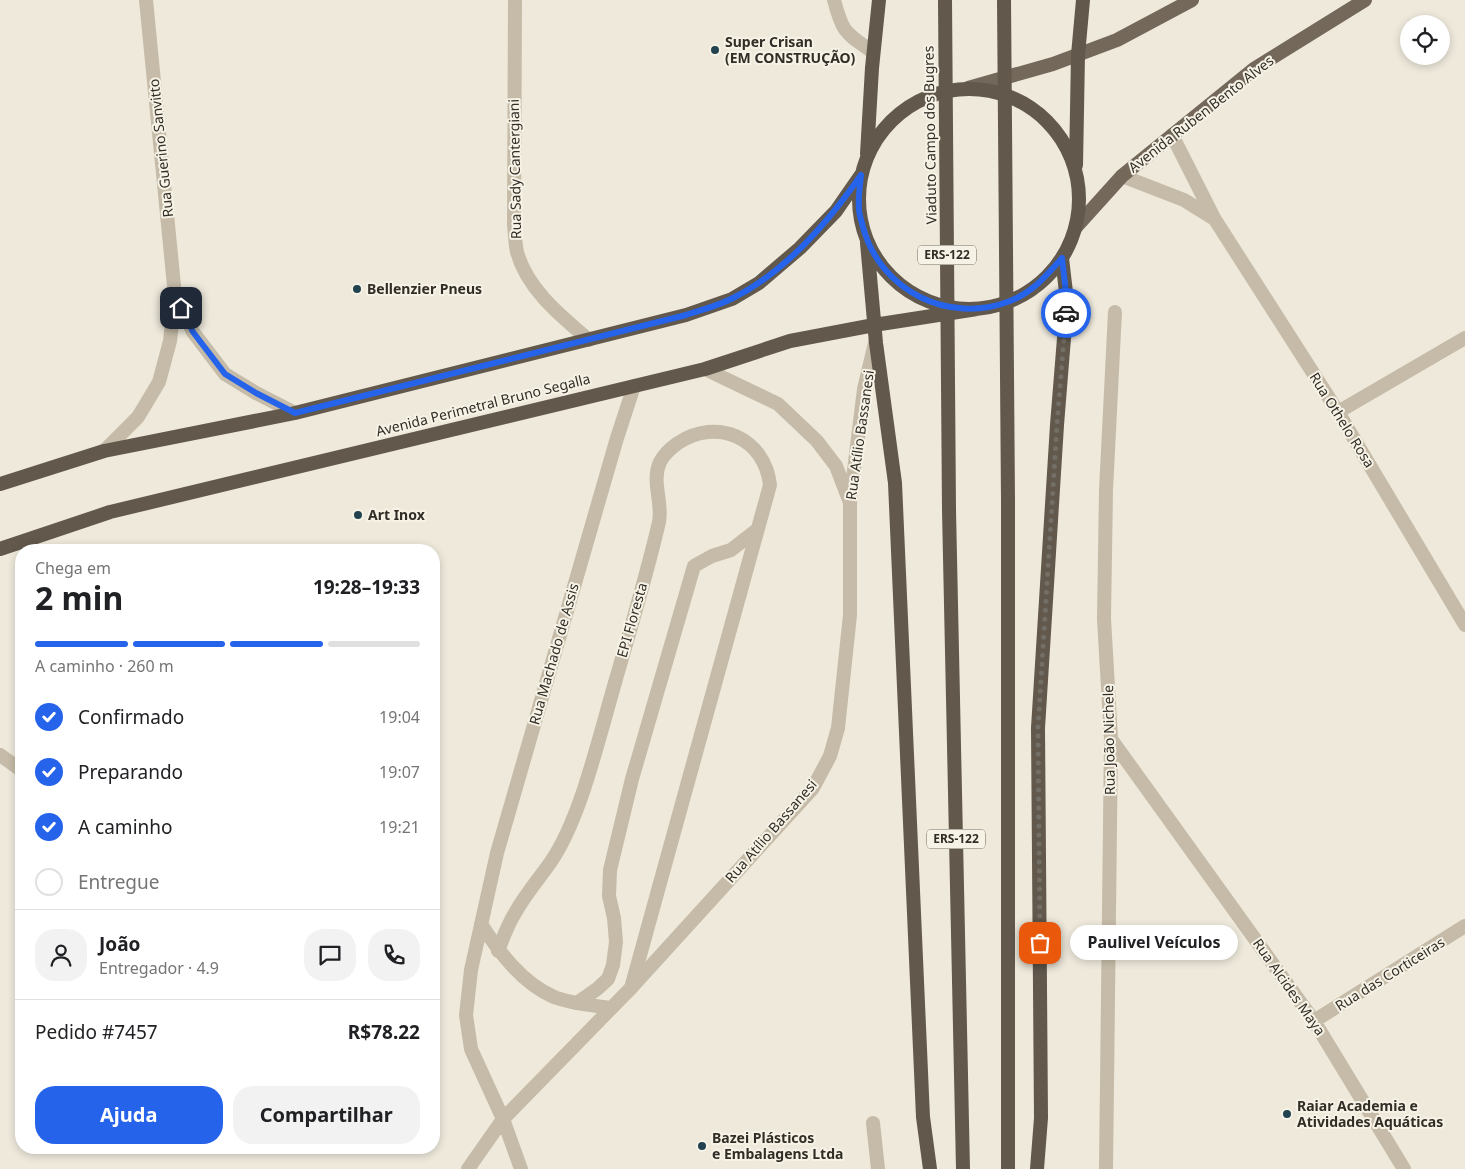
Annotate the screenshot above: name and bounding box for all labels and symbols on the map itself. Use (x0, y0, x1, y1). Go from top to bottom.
place label: Super Crisan (EM CONSTRUÇÃO) (725, 32, 856, 67)
marker: Super Crisan (EM CONSTRUÇÃO) (709, 44, 721, 56)
street label: Viaduto Campo dos Bugres (918, 45, 941, 225)
street label: Avenida Ruben Bento Alves (1124, 51, 1278, 176)
street label: Rua Guerino Sanvitto (144, 78, 177, 218)
street label: Rua Sady Cantergiani (504, 99, 525, 239)
road number: ERS-122 (918, 246, 976, 264)
place label: Bellenzier Pneus (367, 279, 482, 298)
marker: Bellenzier Pneus (351, 283, 363, 295)
pin (160, 287, 202, 329)
courier (1041, 288, 1091, 338)
street label: Avenida Perimetral Bruno Segalla (374, 369, 592, 440)
street label: Rua Atílio Bassanesi (841, 369, 878, 501)
street label: Rua Othelo Rosa (1306, 369, 1379, 471)
place label: Art Inox (368, 505, 426, 524)
marker: Art Inox (352, 509, 364, 521)
street label: EPI Floresta (612, 580, 651, 659)
street label: Rua Machado de Assis (524, 581, 583, 727)
street label: Rua João Nichele (1098, 685, 1119, 795)
street label: Rua Atílio Bassanesi (721, 775, 821, 886)
road number: ERS-122 (927, 830, 985, 849)
pin (1019, 922, 1061, 964)
callout: Paulivel Veículos (1070, 926, 1238, 960)
street label: Rua das Corticeiras (1331, 932, 1448, 1015)
street label: Rua Alcides Maya (1249, 935, 1330, 1039)
place label: Raiar Academia e Atividades Aquáticas (1297, 1096, 1443, 1131)
marker: Raiar Academia e Atividades Aquáticas (1281, 1108, 1293, 1120)
place label: Bazei Plásticos e Embalagens Ltda (712, 1128, 843, 1163)
marker: Bazei Plásticos e Embalagens Ltda (696, 1140, 708, 1152)

